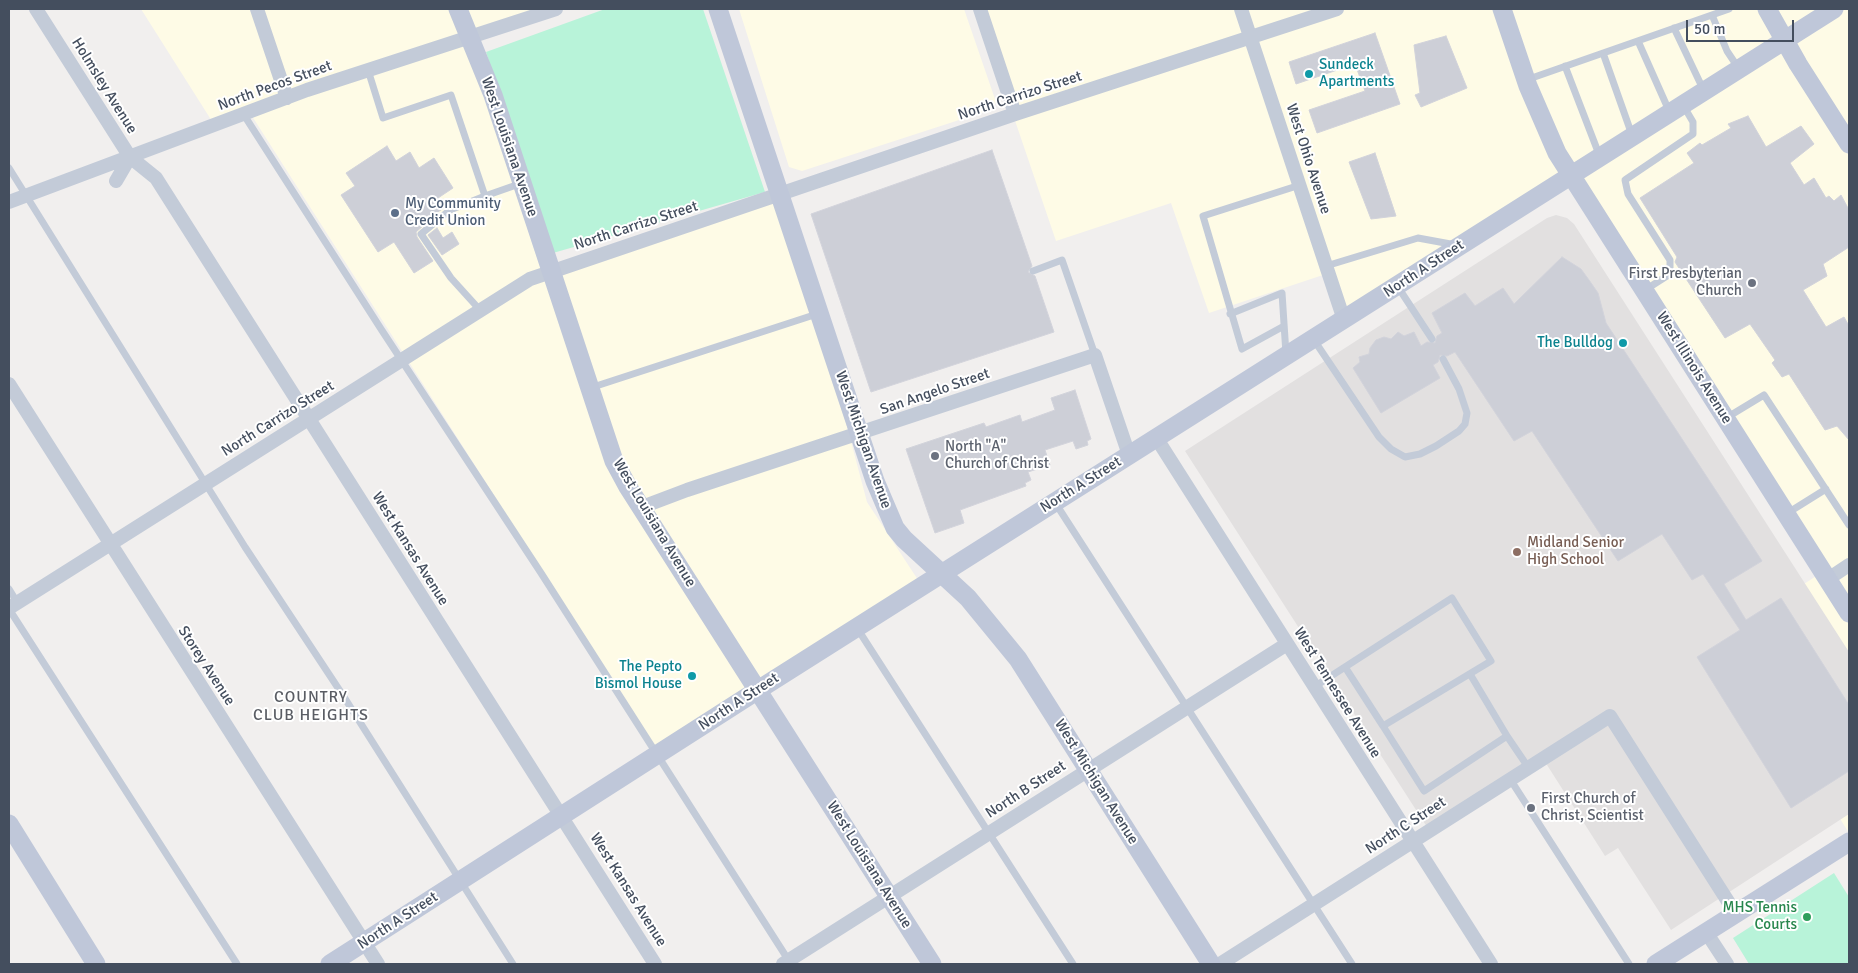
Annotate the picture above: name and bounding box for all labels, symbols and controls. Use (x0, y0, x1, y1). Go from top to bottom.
scale bar (1688, 10, 1796, 42)
text: 50 m (1694, 20, 1725, 38)
street label: Holmsley Avenue (67, 35, 141, 137)
place label: Sundeck Apartments (1319, 56, 1394, 91)
street label: North Pecos Street (216, 57, 334, 115)
street label: North Carrizo Street (956, 67, 1084, 125)
marker: Sundeck Apartments (1303, 68, 1315, 80)
street label: West Louisiana Avenue (477, 75, 541, 219)
street label: West Ohio Avenue (1282, 102, 1334, 216)
place label: My Community Credit Union (405, 195, 501, 230)
street label: North Carrizo Street (572, 197, 700, 255)
marker: My Community Credit Union (389, 207, 401, 219)
street label: North A Street (1380, 236, 1468, 302)
place label: First Presbyterian Church (1629, 265, 1742, 300)
marker: First Presbyterian Church (1746, 277, 1758, 289)
street label: West Illinois Avenue (1652, 309, 1736, 427)
place label: The Bulldog (1537, 334, 1613, 352)
marker: The Bulldog (1617, 337, 1629, 349)
street label: San Angelo Street (878, 365, 992, 419)
street label: West Michigan Avenue (831, 369, 895, 511)
street label: North Carrizo Street (218, 377, 338, 461)
place label: North "A" Church of Christ (945, 438, 1049, 473)
marker: North "A" Church of Christ (929, 450, 941, 462)
street label: North A Street (1037, 453, 1125, 517)
street label: West Louisiana Avenue (609, 456, 699, 590)
street label: West Kansas Avenue (368, 489, 452, 609)
place label: Midland Senior High School (1527, 534, 1624, 569)
marker: Midland Senior High School (1511, 546, 1523, 558)
street label: Storey Avenue (174, 623, 238, 709)
street label: West Tennessee Avenue (1289, 624, 1385, 762)
place label: The Pepto Bismol House (595, 658, 682, 693)
street label: North A Street (695, 669, 783, 735)
marker: The Pepto Bismol House (686, 670, 698, 682)
district label: COUNTRY CLUB HEIGHTS (252, 688, 370, 726)
street label: West Michigan Avenue (1050, 716, 1142, 848)
street label: North B Street (983, 757, 1069, 823)
place label: First Church of Christ, Scientist (1541, 790, 1644, 825)
street label: North C Street (1363, 793, 1449, 859)
street label: West Louisiana Avenue (823, 798, 915, 932)
marker: First Church of Christ, Scientist (1525, 802, 1537, 814)
street label: West Kansas Avenue (586, 830, 670, 950)
street label: North A Street (354, 888, 442, 954)
place label: MHS Tennis Courts (1723, 899, 1797, 934)
marker: MHS Tennis Courts (1801, 911, 1813, 923)

